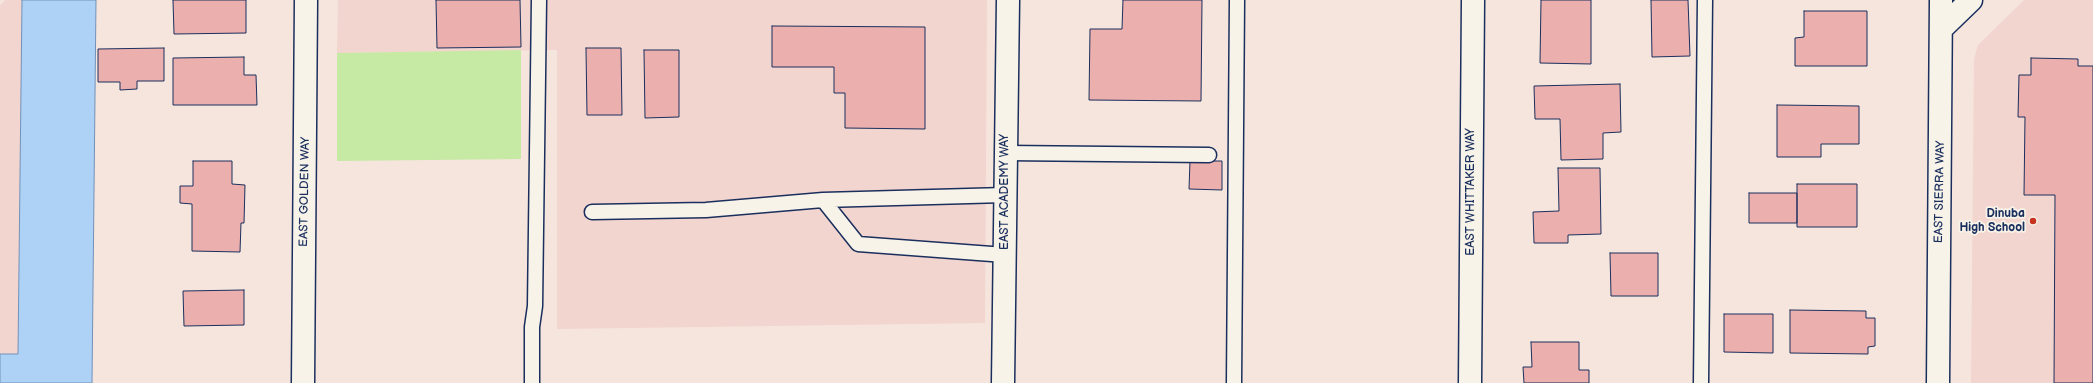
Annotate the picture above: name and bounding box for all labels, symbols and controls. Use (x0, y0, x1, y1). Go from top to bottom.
street label: EAST WHITTAKER WAY (1464, 128, 1478, 256)
street label: EAST ACADEMY WAY (998, 134, 1012, 250)
street label: EAST GOLDEN WAY (297, 137, 313, 247)
street label: EAST SIERRA WAY (1932, 141, 1948, 243)
place label: Dinuba High School (1959, 207, 2025, 235)
marker: Dinuba High School (2028, 216, 2038, 226)

